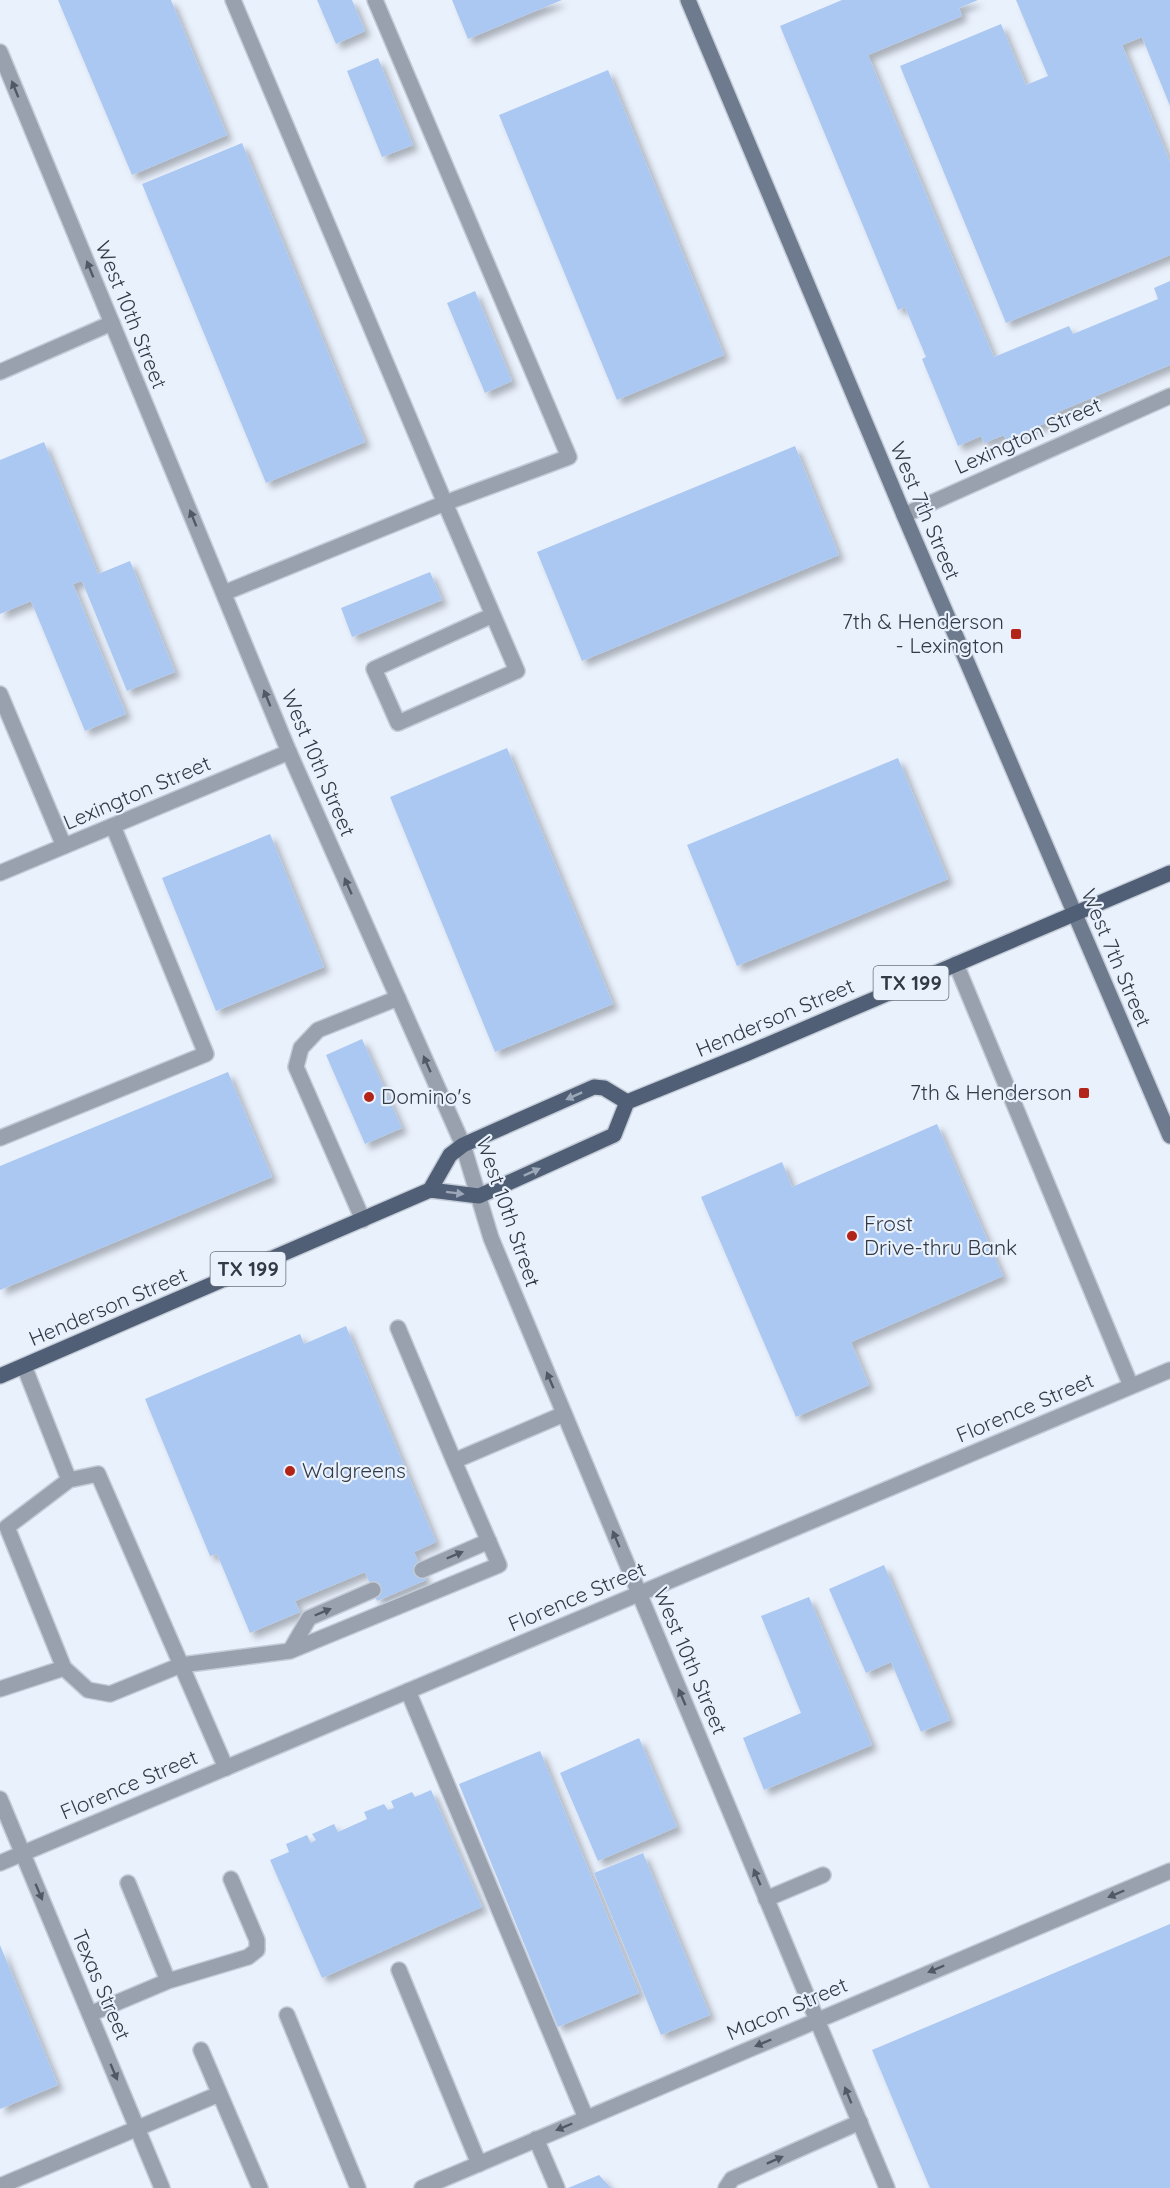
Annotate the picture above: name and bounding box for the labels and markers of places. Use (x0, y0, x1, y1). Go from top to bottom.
place label: 7th & Henderson - Lexington (842, 608, 1004, 658)
marker: 7th & Henderson - Lexington (1009, 627, 1023, 641)
place label: 7th & Henderson (910, 1079, 1072, 1105)
place label: Domino's (381, 1083, 471, 1109)
marker: 7th & Henderson (1077, 1086, 1091, 1100)
marker: Domino's (362, 1090, 376, 1104)
place label: Frost Drive-thru Bank (864, 1210, 1017, 1260)
marker: Frost Drive-thru Bank (845, 1229, 859, 1243)
place label: Walgreens (302, 1457, 406, 1483)
marker: Walgreens (283, 1464, 297, 1478)

